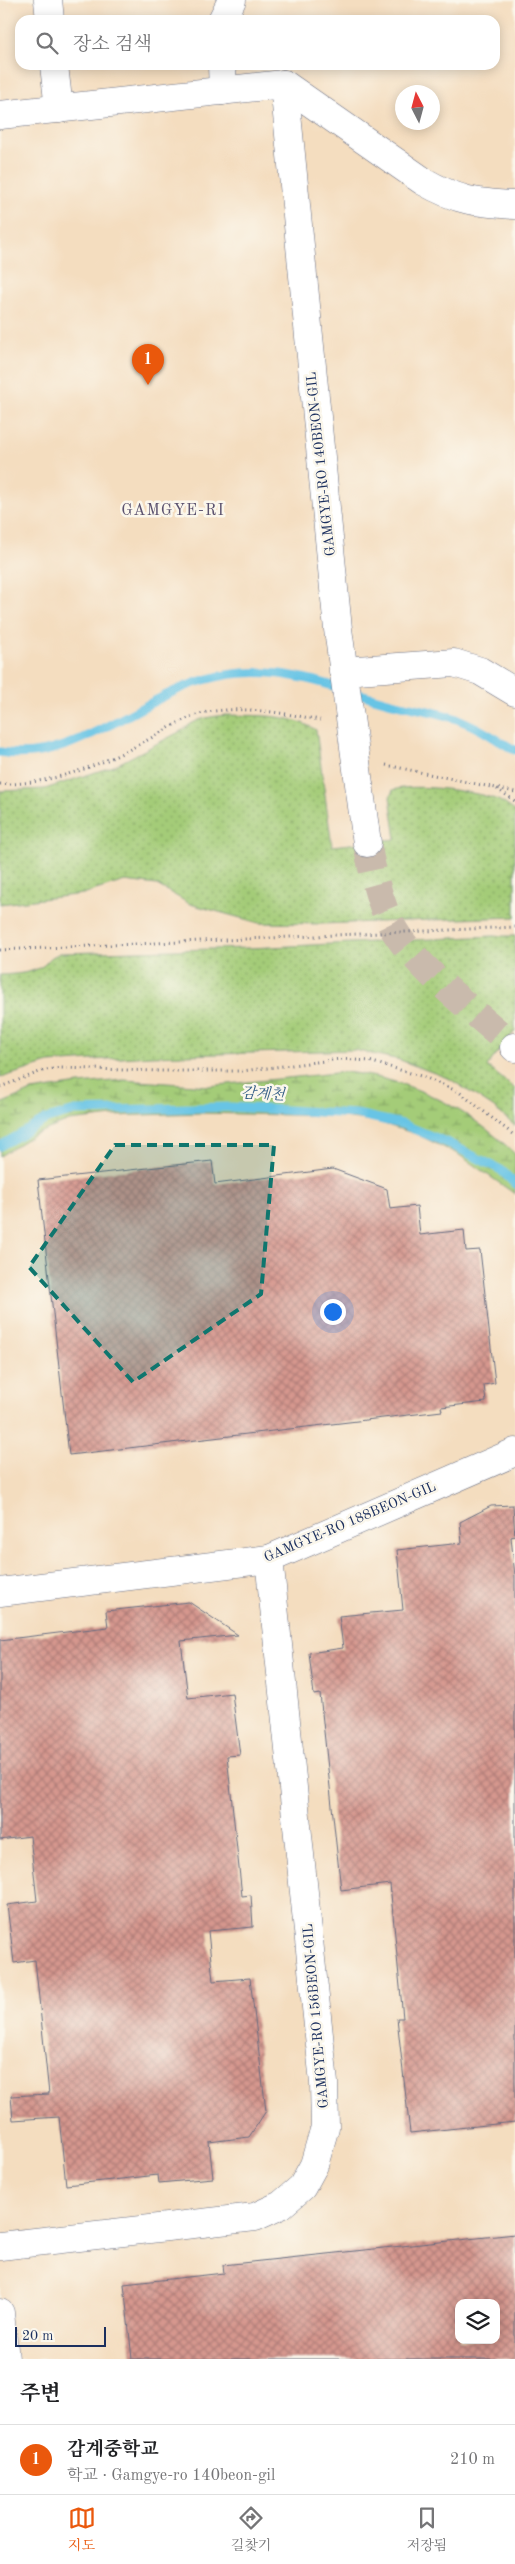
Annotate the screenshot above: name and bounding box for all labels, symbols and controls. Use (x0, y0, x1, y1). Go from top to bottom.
search box (15, 15, 500, 70)
icon: search (33, 29, 61, 57)
text: 장소 검색 (73, 36, 152, 55)
north arrow (395, 85, 440, 130)
pin: 1 (132, 344, 164, 385)
street label: GAMGYE-RO 140BEON-GIL (304, 371, 338, 557)
district label: GAMGYE-RI (121, 503, 225, 519)
water label: 감계천 (241, 1084, 287, 1104)
your location (320, 1299, 346, 1325)
street label: GAMGYE-RO 188BEON-GIL (262, 1479, 438, 1565)
street label: GAMGYE-RO 156BEON-GIL (301, 1923, 331, 2109)
map controls (455, 2299, 500, 2344)
button: layers (455, 2299, 500, 2344)
scale bar (15, 2324, 106, 2347)
text: 20 m (22, 2329, 53, 2343)
text: 주변 (20, 2384, 61, 2405)
text: 감계중학교 (67, 2441, 159, 2460)
text: 1 (31, 2452, 41, 2468)
text: 210 m (450, 2452, 495, 2468)
text: 학교 · Gamgye-ro 140beon-gil (67, 2468, 275, 2484)
tab: 지도 (68, 2504, 96, 2555)
tab: 길찾기 (231, 2504, 272, 2555)
tab: 저장됨 (407, 2504, 447, 2555)

